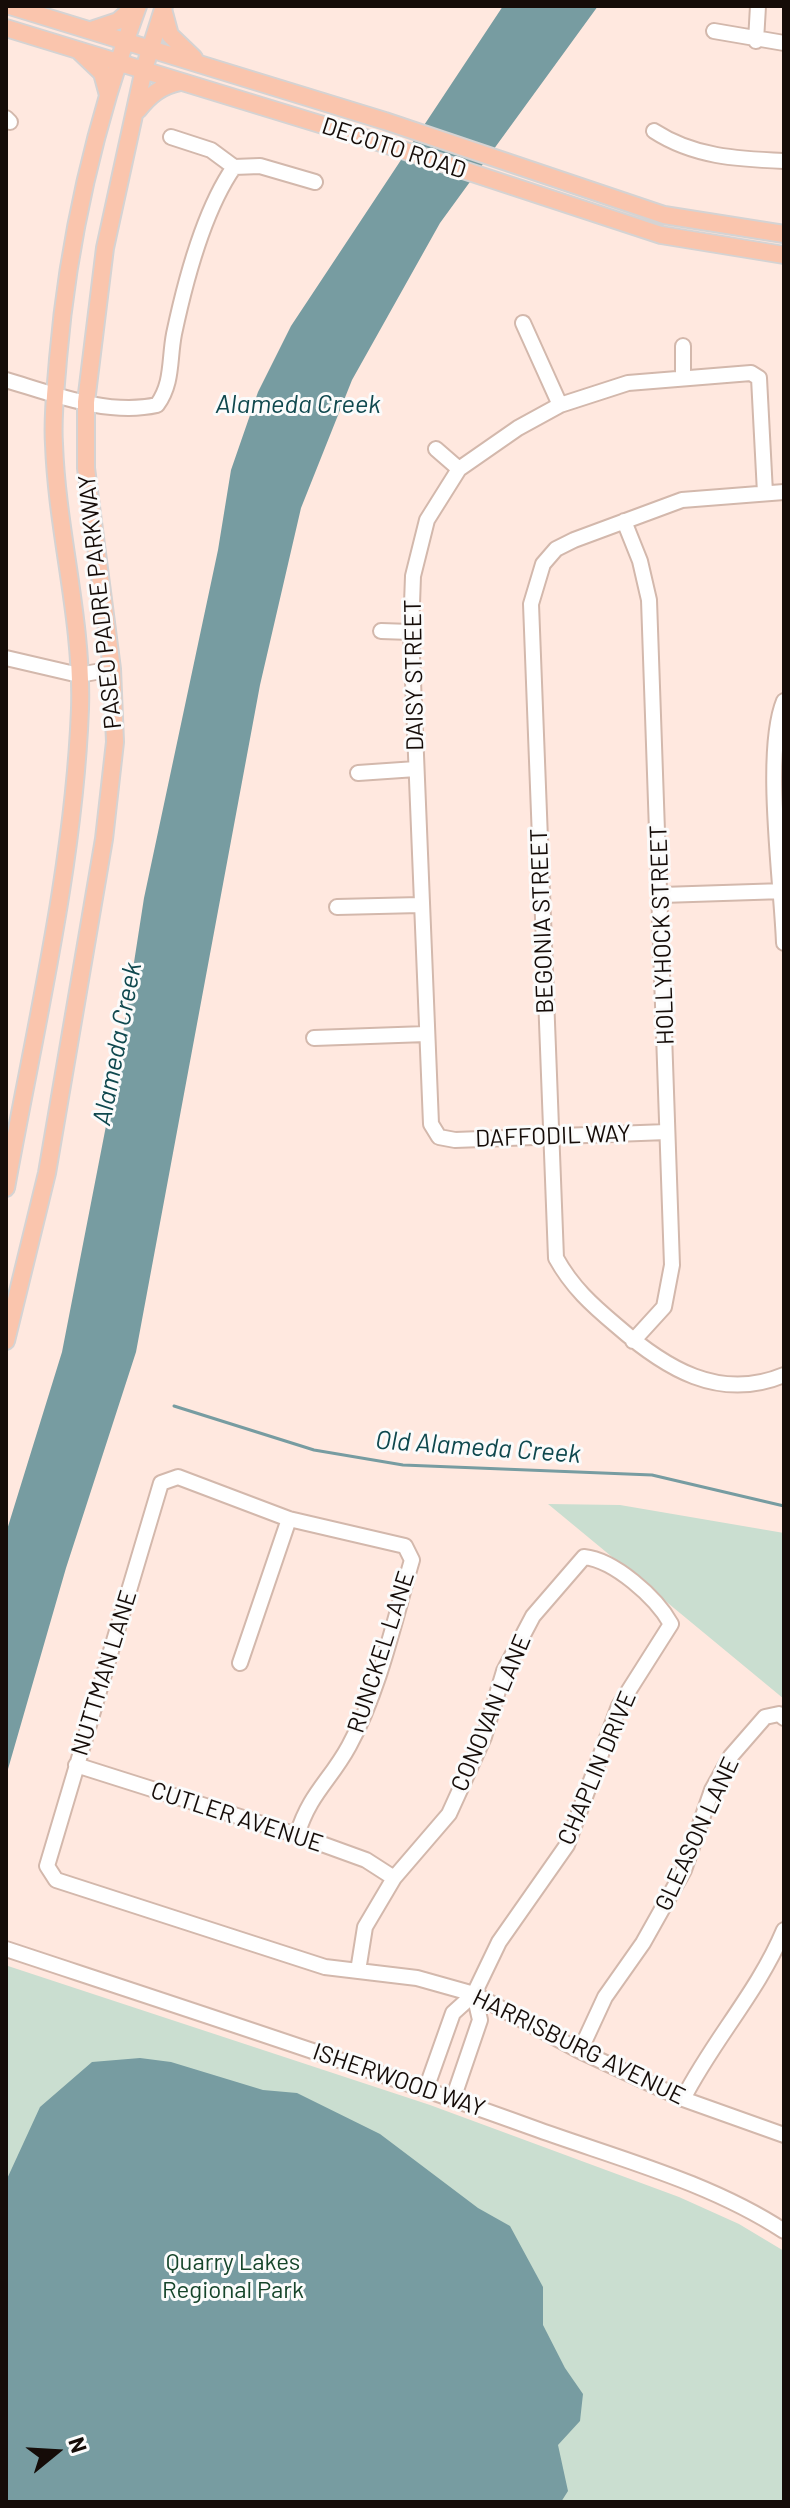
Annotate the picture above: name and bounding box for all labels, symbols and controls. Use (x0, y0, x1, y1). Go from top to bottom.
street label: DECOTO ROAD (318, 111, 470, 185)
water label: Alameda Creek (215, 388, 381, 420)
street label: PASEO PADRE PARKWAY (72, 473, 128, 731)
street label: DAISY STREET (398, 599, 430, 751)
street label: HOLLYHOCK STREET (644, 824, 680, 1046)
street label: BEGONIA STREET (524, 828, 560, 1014)
water label: Alameda Creek (86, 960, 148, 1128)
street label: DAFFODIL WAY (475, 1119, 631, 1153)
water label: Old Alameda Creek (374, 1424, 582, 1470)
street label: RUNCKEL LANE (341, 1568, 421, 1736)
street label: NUTTMAN LANE (65, 1587, 143, 1759)
street label: CONOVAN LANE (445, 1630, 537, 1796)
street label: CHAPLIN DRIVE (552, 1687, 642, 1849)
street label: GLEASON LANE (649, 1753, 745, 1915)
street label: CUTLER AVENUE (147, 1776, 327, 1858)
street label: HARRISBURG AVENUE (468, 1983, 690, 2111)
street label: ISHERWOOD WAY (309, 2037, 489, 2123)
park label: Quarry Lakes Regional Park (162, 2248, 304, 2304)
north arrow (16, 2412, 96, 2492)
text: N (64, 2434, 93, 2456)

